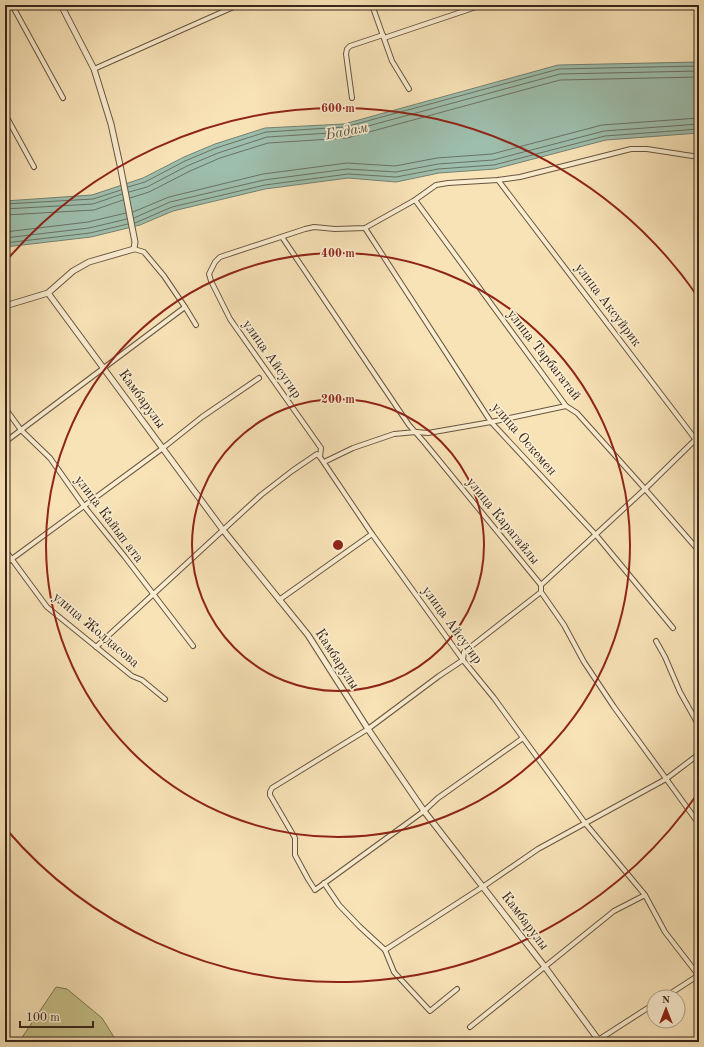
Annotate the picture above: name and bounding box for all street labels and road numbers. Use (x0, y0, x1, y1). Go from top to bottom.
street label: улица Аксуйрик (572, 261, 644, 349)
street label: улица Тарбагатай (504, 307, 584, 403)
street label: улица Айсугир (240, 317, 304, 401)
street label: Камбарулы (116, 367, 168, 431)
street label: улица Оскемен (489, 400, 559, 478)
street label: улица Кайып ата (72, 473, 146, 565)
street label: улица Карагайлы (464, 475, 542, 567)
street label: улица Айсугир (419, 584, 485, 666)
street label: улица Жолдасова (50, 590, 142, 670)
street label: Камбарулы (312, 626, 362, 692)
street label: Камбарулы (499, 889, 551, 953)

